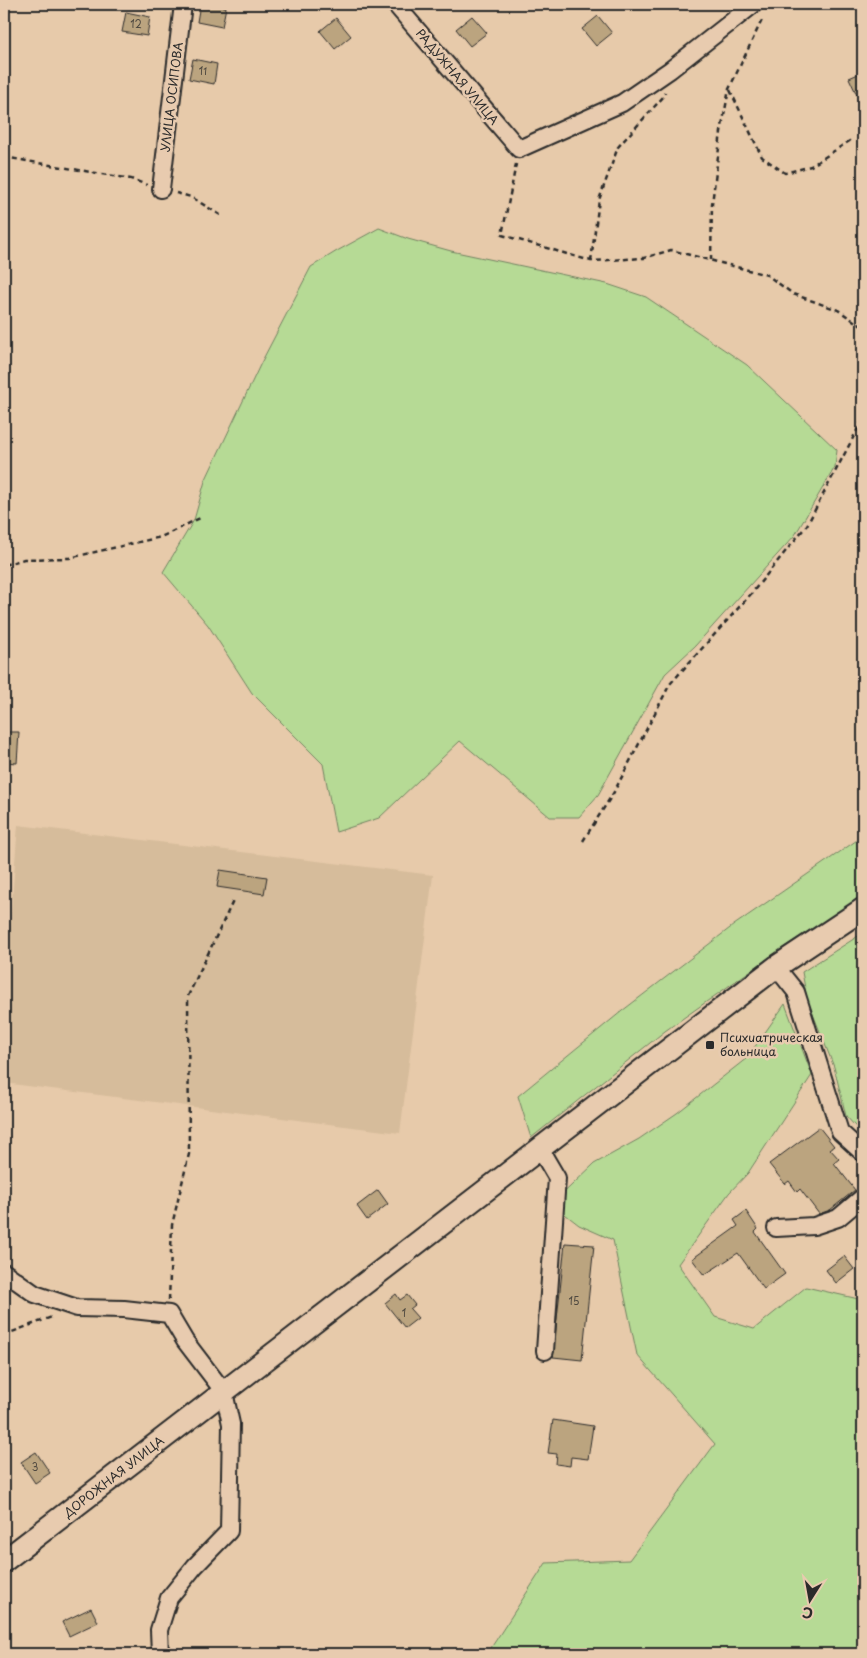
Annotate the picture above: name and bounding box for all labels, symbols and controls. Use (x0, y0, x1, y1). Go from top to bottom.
house number: 12 (130, 16, 142, 31)
street label: РАДУЖНАЯ УЛИЦА (412, 24, 503, 128)
street label: УЛИЦА ОСИПОВА (155, 41, 187, 153)
house number: 11 (199, 63, 207, 78)
place label: Психиатрическая больница (720, 1028, 823, 1060)
marker: Психиатрическая больница (704, 1039, 716, 1051)
house number: 15 (569, 1293, 579, 1308)
house number: 1 (402, 1305, 406, 1320)
street label: ДОРОЖНАЯ УЛИЦА (59, 1431, 167, 1522)
house number: 3 (32, 1459, 38, 1474)
north arrow (784, 1576, 834, 1626)
text: С (800, 1602, 815, 1625)

